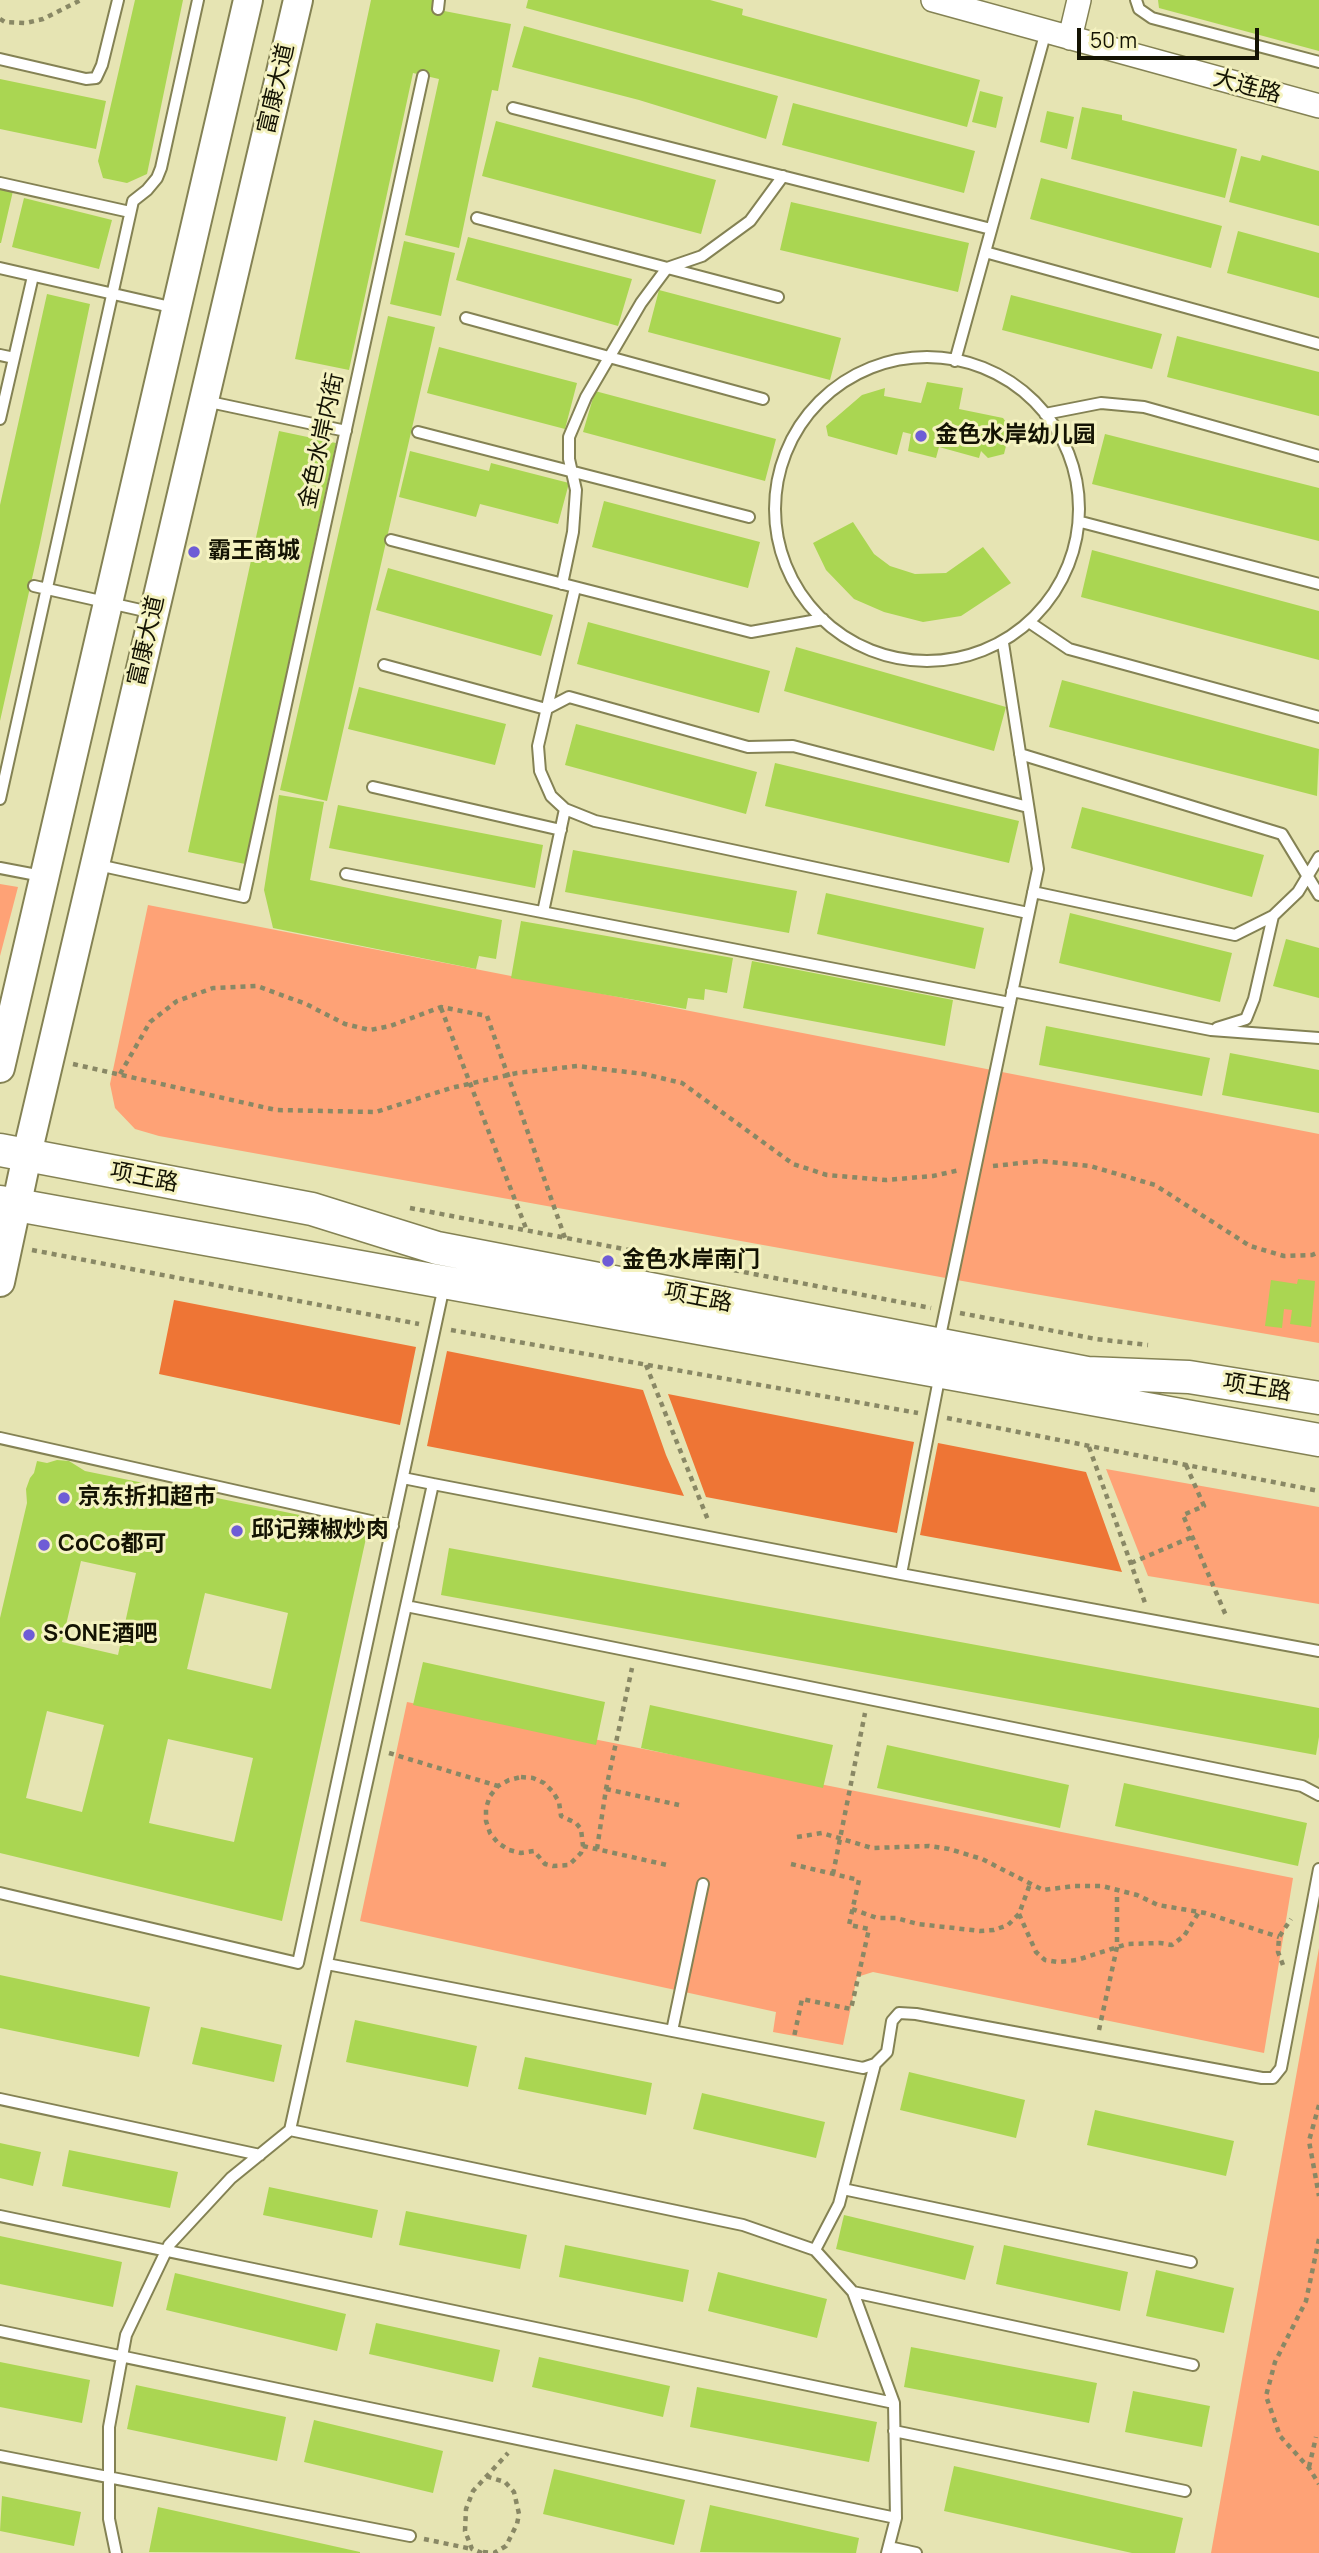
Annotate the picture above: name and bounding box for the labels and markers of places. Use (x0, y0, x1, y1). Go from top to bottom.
place label: 金色水岸幼儿园 (935, 422, 1096, 450)
marker: 金色水岸幼儿园 (913, 428, 929, 444)
place label: 霸王商城 (208, 538, 300, 566)
marker: 霸王商城 (186, 544, 202, 560)
place label: 金色水岸南门 (622, 1247, 760, 1275)
marker: 金色水岸南门 (600, 1253, 616, 1269)
place label: 京东折扣超市 (78, 1484, 216, 1512)
marker: 京东折扣超市 (56, 1490, 72, 1506)
place label: 邱记辣椒炒肉 (251, 1517, 389, 1545)
marker: 邱记辣椒炒肉 (229, 1523, 245, 1539)
place label: CoCo都可 (58, 1531, 166, 1559)
marker: CoCo都可 (36, 1537, 52, 1553)
place label: S·ONE酒吧 (43, 1621, 157, 1649)
marker: S·ONE酒吧 (21, 1627, 37, 1643)

